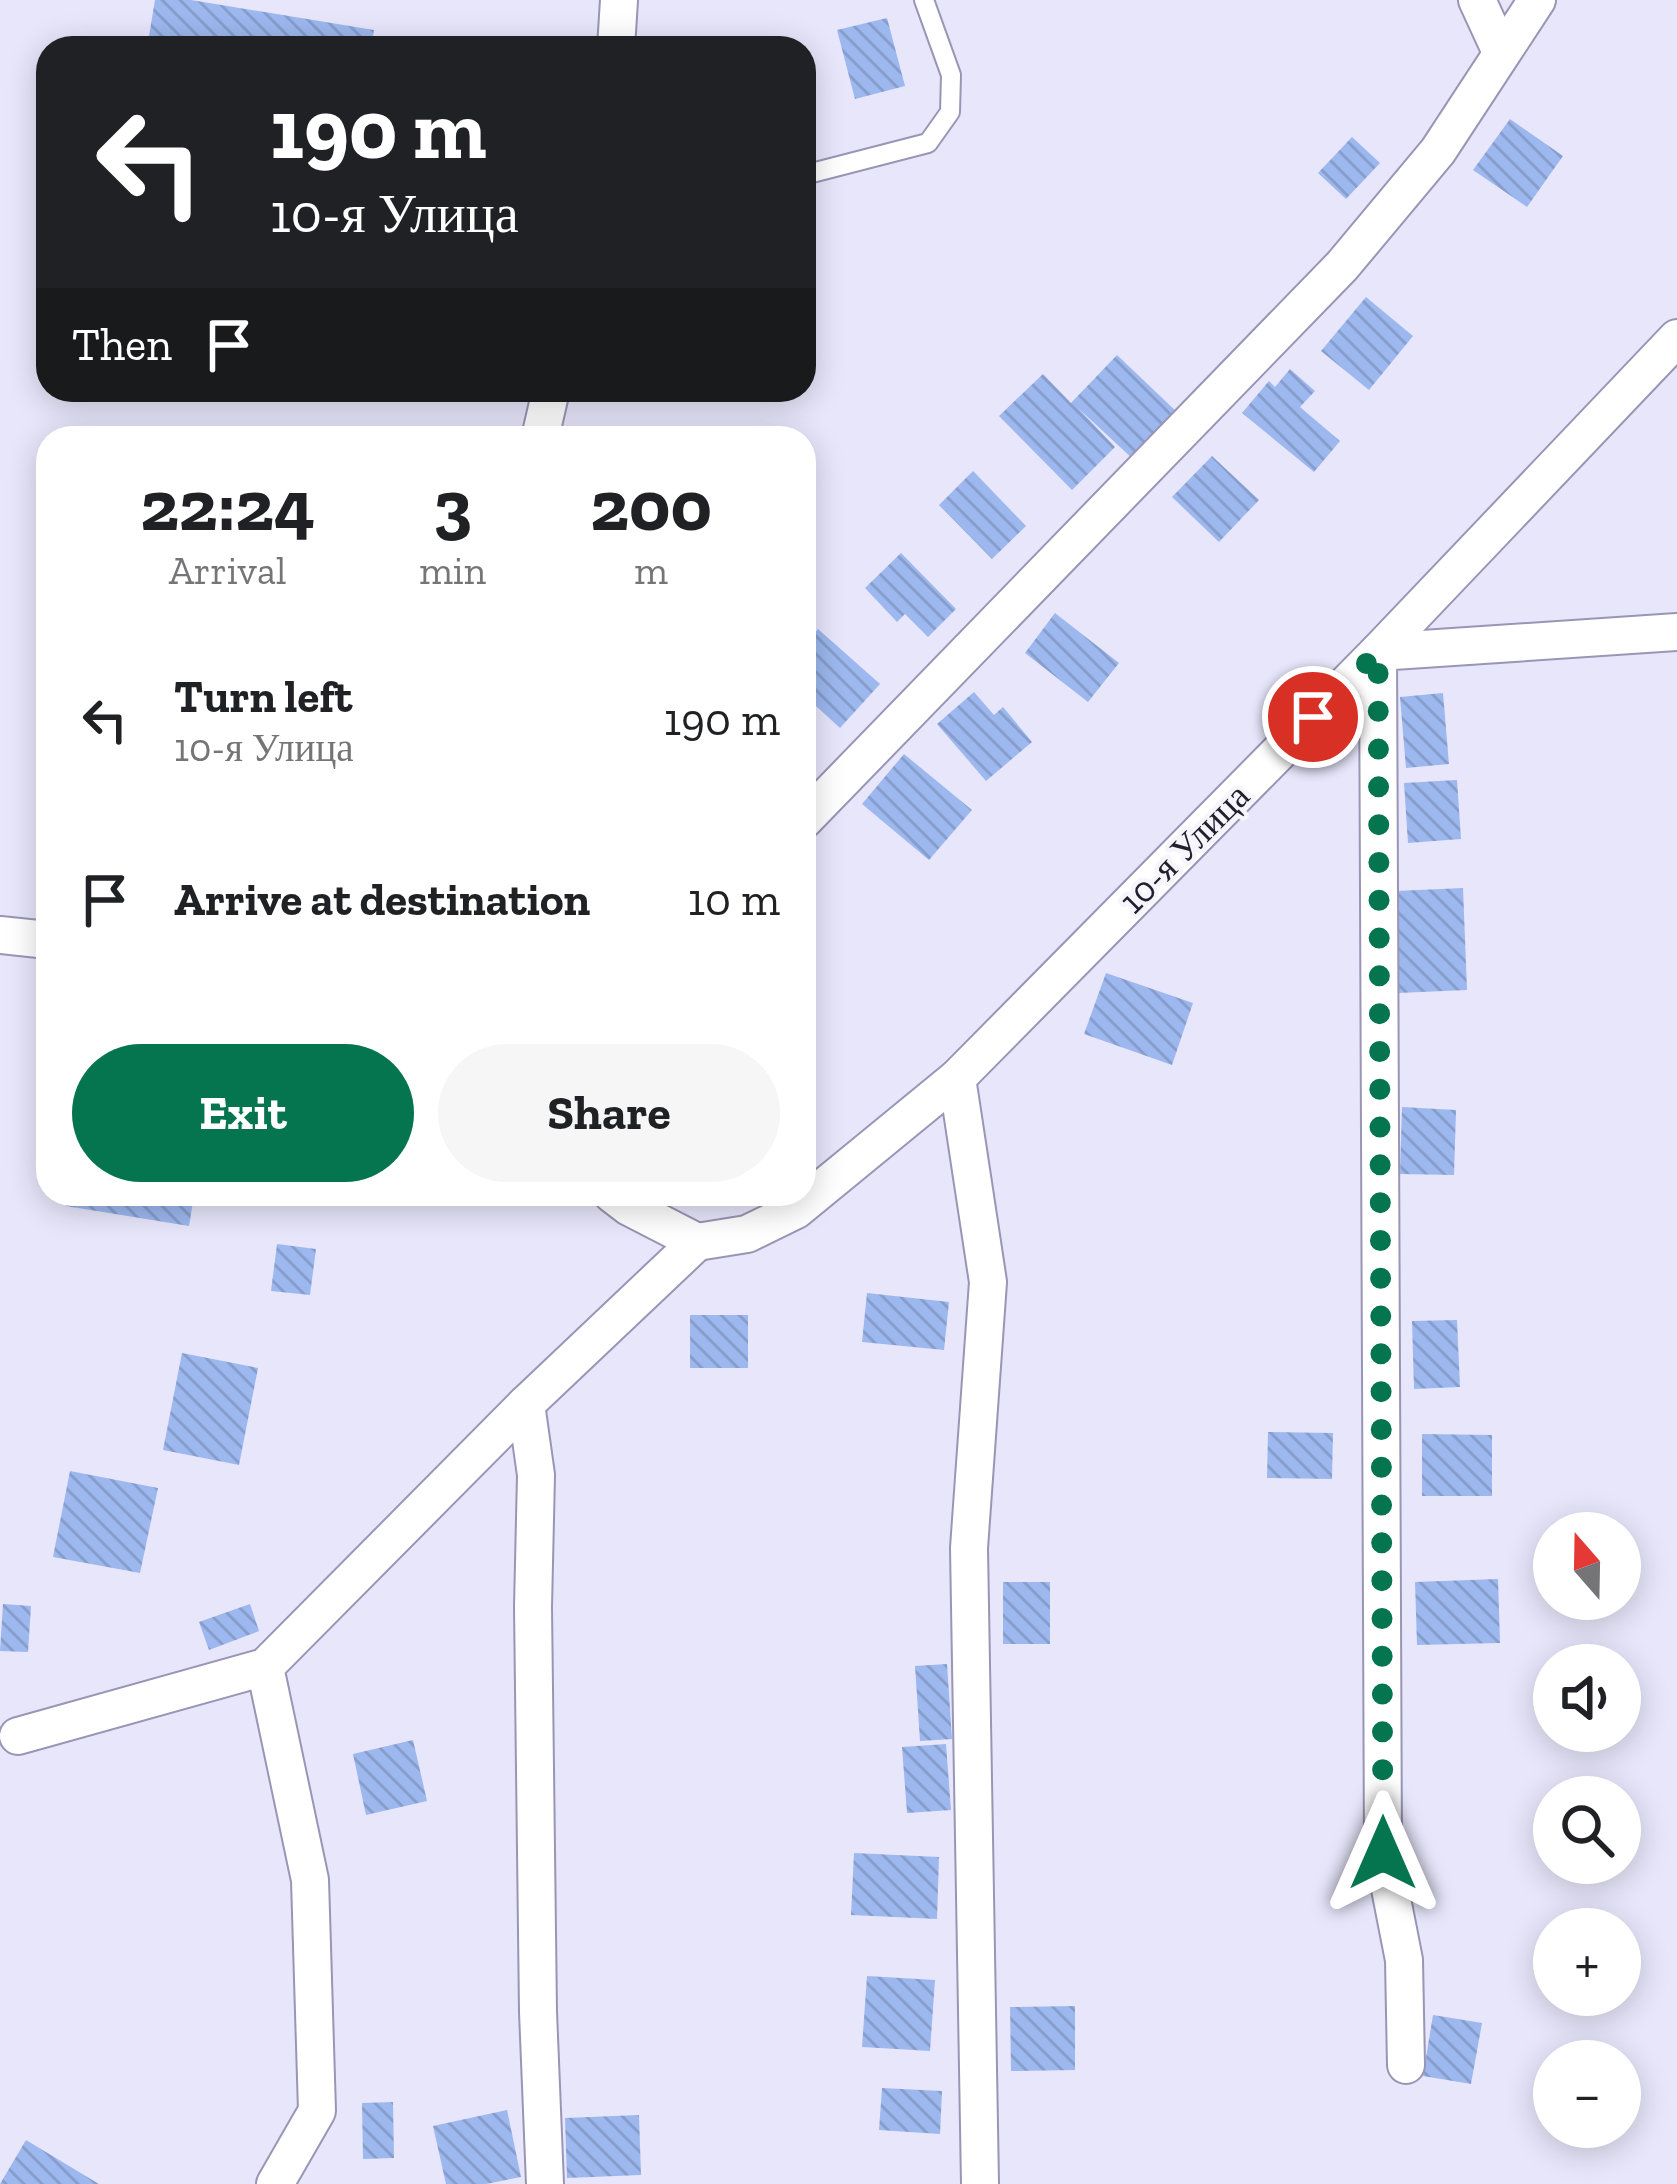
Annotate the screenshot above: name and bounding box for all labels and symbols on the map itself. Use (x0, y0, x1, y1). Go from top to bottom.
pin (1262, 666, 1364, 768)
street label: 10-я Улица (1110, 774, 1258, 922)
north arrow (1533, 1512, 1641, 1620)
position arrow (1320, 1790, 1446, 1916)

